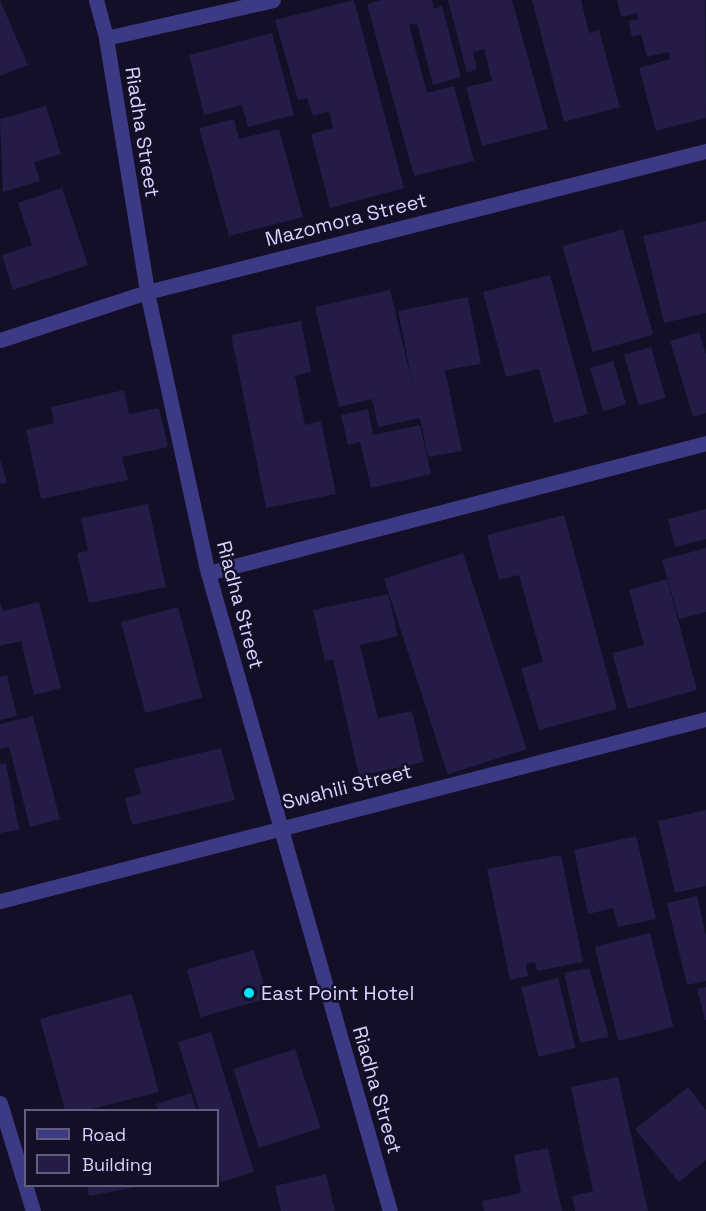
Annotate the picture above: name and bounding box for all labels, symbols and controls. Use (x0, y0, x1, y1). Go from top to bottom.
street label: Riadha Street (120, 65, 164, 199)
street label: Mazomora Street (263, 188, 429, 252)
street label: Riadha Street (211, 538, 269, 672)
street label: Swahili Street (280, 759, 414, 815)
place label: East Point Hotel (261, 981, 414, 1005)
marker: East Point Hotel (242, 986, 256, 1000)
street label: Riadha Street (347, 1023, 407, 1157)
legend (24, 1109, 219, 1187)
text: Road (82, 1123, 126, 1146)
text: Building (82, 1153, 152, 1176)

